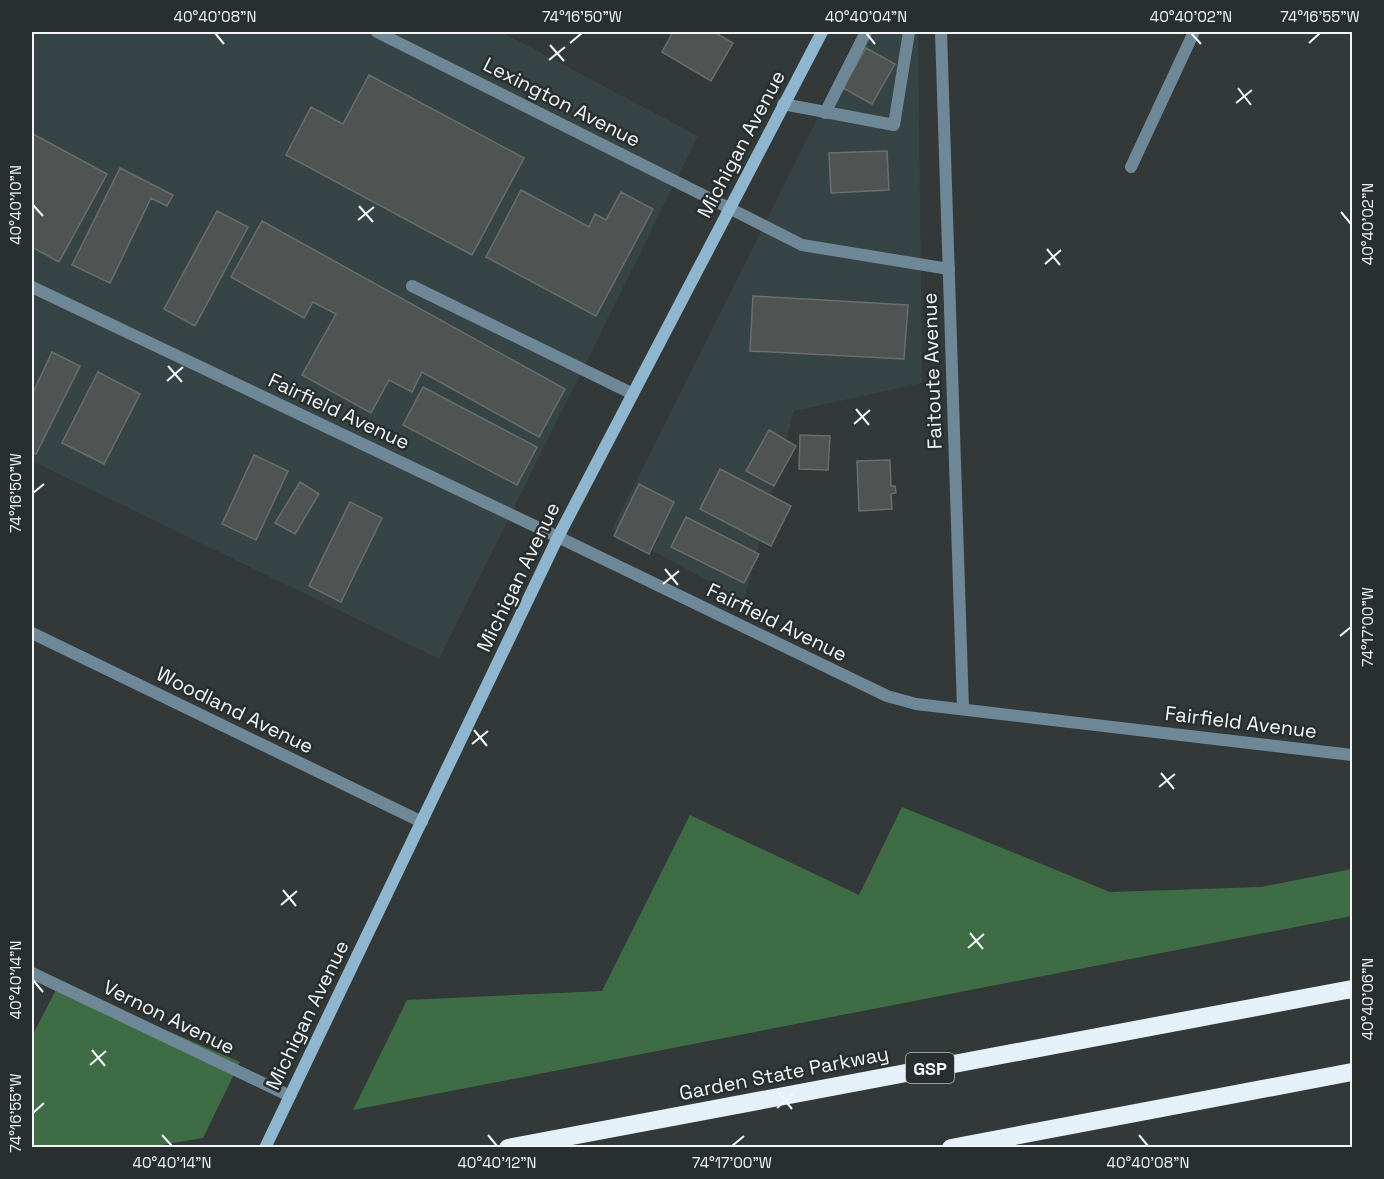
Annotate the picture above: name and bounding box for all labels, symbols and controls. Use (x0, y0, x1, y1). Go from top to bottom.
text: 40°40'08"N (174, 7, 256, 26)
text: 74°16'50"W (542, 7, 622, 26)
text: 40°40'04"N (825, 7, 907, 26)
text: 40°40'02"N (1150, 7, 1232, 26)
text: 74°16'55"W (1280, 7, 1360, 26)
street label: Lexington Avenue (479, 51, 645, 153)
street label: Michigan Avenue (691, 66, 791, 222)
text: 40°40'10"N (6, 165, 25, 245)
text: 40°40'02"N (1358, 183, 1377, 265)
street label: Faitoute Avenue (916, 292, 948, 450)
street label: Fairfield Avenue (264, 367, 414, 455)
text: 74°16'50"W (6, 453, 25, 533)
street label: Michigan Avenue (470, 498, 566, 656)
street label: Fairfield Avenue (703, 577, 851, 667)
text: 74°17'00"W (1358, 587, 1377, 667)
street label: Woodland Avenue (152, 661, 318, 759)
street label: Fairfield Avenue (1163, 700, 1319, 744)
street label: Michigan Avenue (259, 936, 355, 1094)
text: 40°40'14"N (6, 941, 25, 1019)
text: 40°40'06"N (1358, 958, 1377, 1040)
street label: Vernon Avenue (99, 974, 239, 1060)
street label: Garden State Parkway (677, 1040, 891, 1106)
road number: GSP (906, 1053, 954, 1083)
text: 74°16'55"W (6, 1073, 25, 1153)
text: 40°40'14"N (133, 1153, 211, 1172)
text: 40°40'12"N (457, 1153, 537, 1172)
text: 74°17'00"W (692, 1153, 772, 1172)
text: 40°40'08"N (1107, 1153, 1189, 1172)

